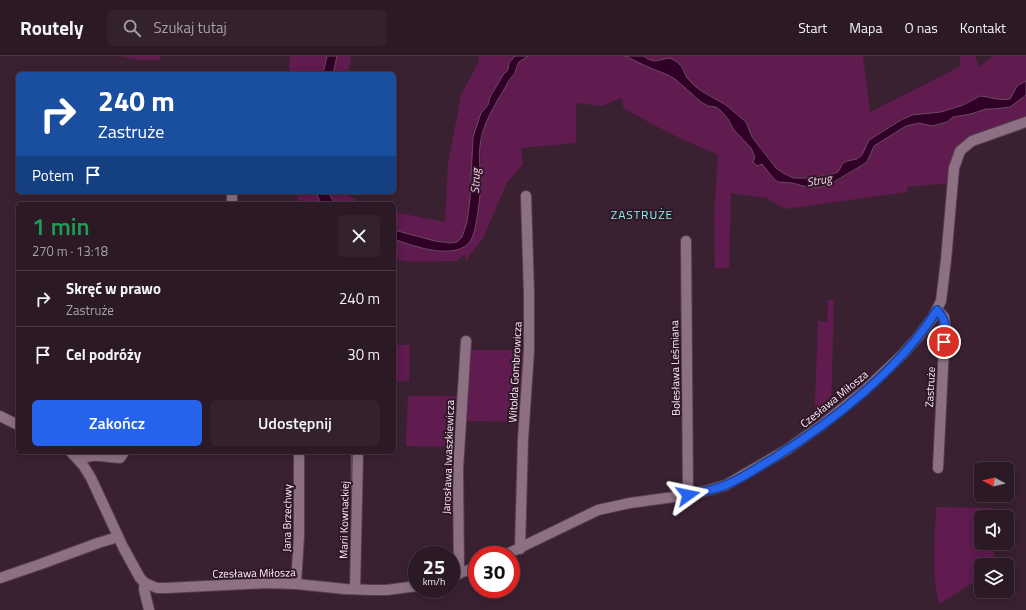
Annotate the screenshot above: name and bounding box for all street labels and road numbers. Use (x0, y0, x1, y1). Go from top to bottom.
street label: Bolesława Leśmiana (666, 320, 684, 416)
street label: Witolda Gombrowicza (504, 321, 526, 423)
street label: Czesława Miłosza (797, 366, 872, 431)
street label: Zastruże (921, 366, 939, 408)
street label: Jarosława Iwaszkiewicza (438, 399, 458, 514)
street label: Marii Kownackiej (335, 481, 353, 559)
street label: Jana Brzechwy (278, 483, 296, 552)
street label: Czesława Miłosza (212, 564, 296, 582)

